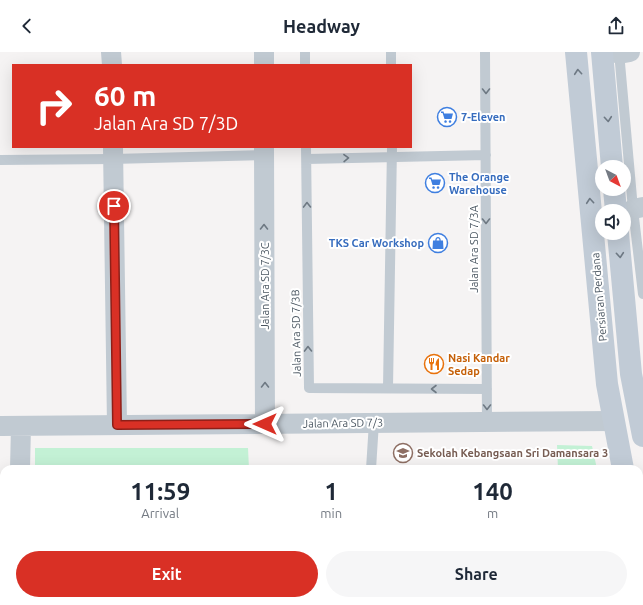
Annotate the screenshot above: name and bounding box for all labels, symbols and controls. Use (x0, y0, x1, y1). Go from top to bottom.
icon: back (16, 15, 38, 37)
icon: share (605, 15, 627, 37)
text: Headway (283, 16, 360, 36)
one-way arrow (573, 69, 582, 75)
icon: right (28, 80, 80, 132)
text: 60 m (94, 80, 156, 111)
one-way arrow (481, 88, 490, 94)
supermarket icon: 7-Eleven (436, 106, 458, 128)
place label: 7-Eleven (461, 111, 506, 123)
text: Jalan Ara SD 7/3D (94, 113, 238, 133)
one-way arrow (603, 116, 612, 122)
one-way arrow (343, 154, 349, 162)
north arrow (595, 160, 631, 196)
map controls (595, 160, 631, 240)
place label: The Orange Warehouse (449, 171, 509, 196)
supermarket icon: The Orange Warehouse (424, 172, 446, 194)
pin (97, 189, 131, 223)
icon: arrive (103, 195, 125, 217)
one-way arrow (585, 198, 594, 205)
one-way arrow (303, 202, 311, 208)
street label: Jalan Ara SD 7/3A (468, 204, 480, 293)
button: sound (595, 204, 631, 240)
one-way arrow (482, 218, 490, 224)
one-way arrow (260, 224, 268, 230)
shop icon: TKS Car Workshop (427, 232, 449, 254)
place label: TKS Car Workshop (329, 237, 424, 249)
street label: Jalan Ara SD 7/3C (259, 242, 271, 330)
one-way arrow (615, 251, 624, 258)
street label: Persiaran Perdana (589, 252, 609, 342)
street label: Jalan Ara SD 7/3B (289, 289, 303, 377)
one-way arrow (304, 346, 313, 352)
place label: Nasi Kandar Sedap (448, 352, 510, 377)
restaurant icon: Nasi Kandar Sedap (423, 353, 445, 375)
one-way arrow (261, 382, 269, 388)
one-way arrow (431, 384, 437, 393)
position arrow (244, 403, 286, 445)
one-way arrow (483, 404, 491, 410)
street label: Jalan Ara SD 7/3 (303, 416, 383, 430)
school or university icon: Sekolah Kebangsaan Sri Damansara 3 (392, 442, 414, 464)
place label: Sekolah Kebangsaan Sri Damansara 3 (417, 447, 608, 459)
text: 11:59 (130, 478, 190, 505)
text: 1 (324, 478, 338, 505)
text: 140 (472, 478, 513, 505)
text: Arrival (141, 506, 179, 520)
text: min (320, 506, 342, 520)
text: m (487, 506, 498, 520)
button: Exit (16, 551, 318, 597)
button: Share (326, 551, 627, 597)

